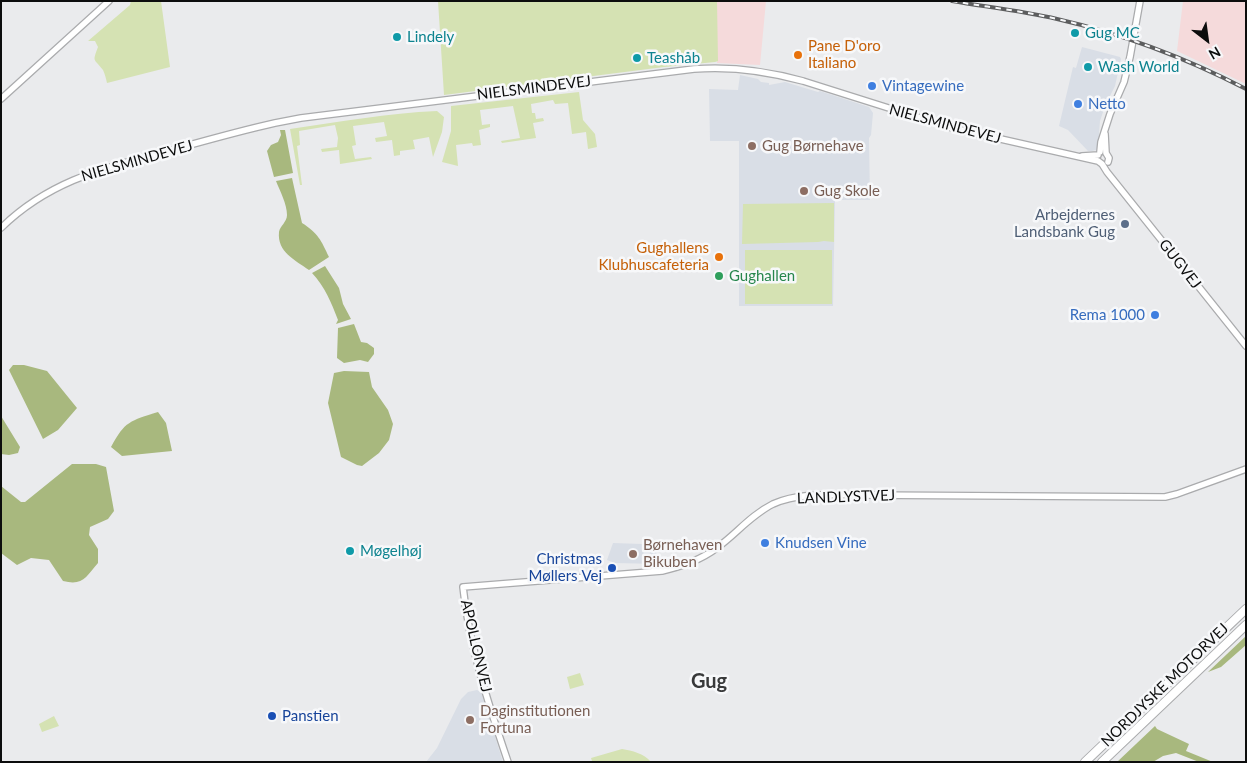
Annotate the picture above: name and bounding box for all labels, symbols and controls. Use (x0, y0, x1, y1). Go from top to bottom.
north arrow (1182, 15, 1232, 65)
place label: Gug MC (1085, 24, 1140, 42)
marker: Gug MC (1069, 27, 1081, 39)
place label: Lindely (407, 28, 454, 46)
marker: Lindely (391, 31, 403, 43)
place label: Pane D'oro Italiano (808, 37, 881, 72)
text: N (1206, 43, 1224, 63)
place label: Teashåb (647, 49, 700, 67)
marker: Pane D'oro Italiano (792, 49, 804, 61)
marker: Teashåb (631, 52, 643, 64)
place label: Wash World (1098, 58, 1179, 76)
marker: Wash World (1082, 61, 1094, 73)
street label: NIELSMINDEVEJ (476, 72, 592, 104)
place label: Vintagewine (882, 77, 964, 95)
marker: Vintagewine (866, 80, 878, 92)
place label: Netto (1088, 95, 1126, 113)
marker: Netto (1072, 98, 1084, 110)
street label: NIELSMINDEVEJ (887, 100, 1003, 148)
street label: NIELSMINDEVEJ (79, 137, 195, 185)
place label: Gug Børnehave (762, 137, 864, 155)
marker: Gug Børnehave (746, 140, 758, 152)
place label: Gug Skole (814, 182, 880, 200)
marker: Gug Skole (798, 185, 810, 197)
place label: Arbejdernes Landsbank Gug (1014, 206, 1115, 241)
marker: Arbejdernes Landsbank Gug (1119, 218, 1131, 230)
street label: GUGVEJ (1155, 236, 1205, 292)
place label: Gughallens Klubhuscafeteria (598, 239, 709, 274)
marker: Gughallens Klubhuscafeteria (713, 251, 725, 263)
place label: Gughallen (729, 267, 795, 285)
marker: Gughallen (713, 270, 725, 282)
place label: Rema 1000 (1070, 306, 1145, 324)
marker: Rema 1000 (1149, 309, 1161, 321)
street label: LANDLYSTVEJ (797, 486, 895, 508)
place label: Knudsen Vine (775, 534, 867, 552)
place label: Børnehaven Bikuben (643, 536, 722, 571)
marker: Knudsen Vine (759, 537, 771, 549)
place label: Møgelhøj (360, 542, 422, 560)
marker: Møgelhøj (344, 545, 356, 557)
marker: Børnehaven Bikuben (627, 548, 639, 560)
place label: Christmas Møllers Vej (529, 550, 602, 585)
marker: Christmas Møllers Vej (606, 562, 618, 574)
street label: APOLLONVEJ (457, 598, 495, 694)
street label: NORDJYSKE MOTORVEJ (1098, 620, 1232, 750)
district label: Gug (691, 670, 727, 694)
place label: Daginstitutionen Fortuna (480, 702, 590, 737)
place label: Panstien (282, 707, 339, 725)
marker: Panstien (266, 710, 278, 722)
marker: Daginstitutionen Fortuna (464, 714, 476, 726)

